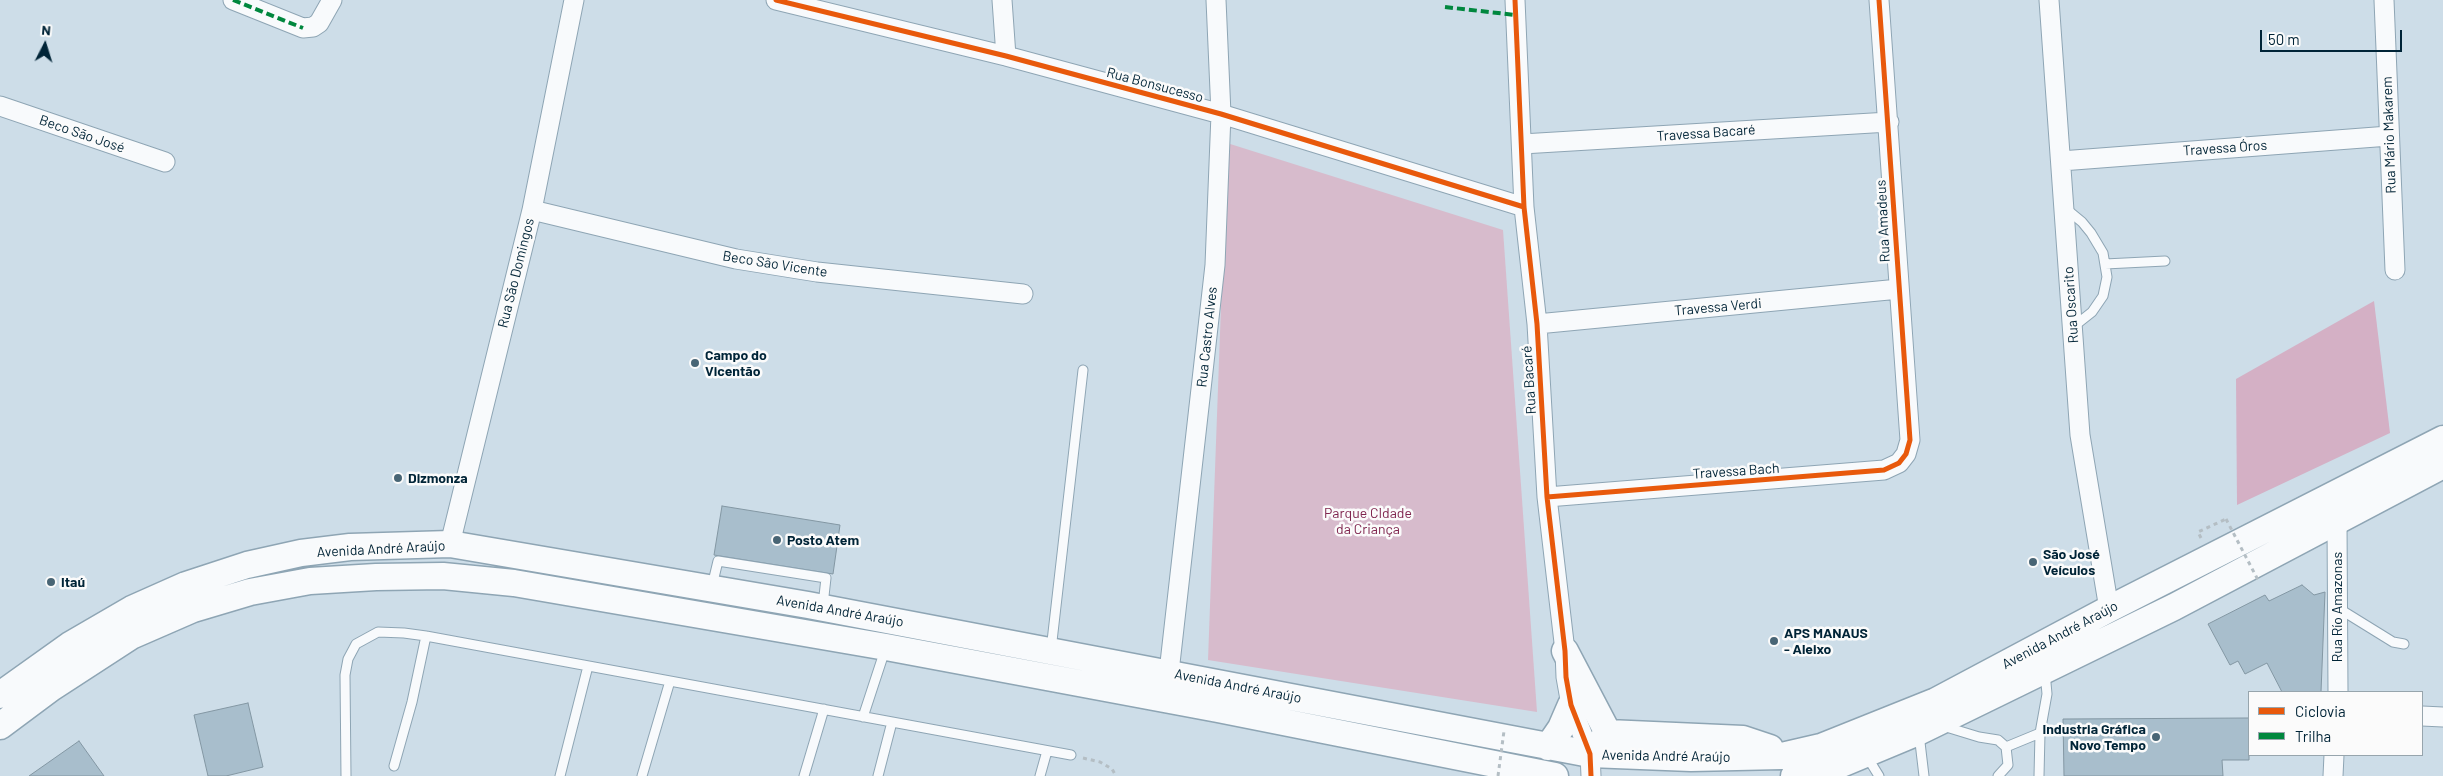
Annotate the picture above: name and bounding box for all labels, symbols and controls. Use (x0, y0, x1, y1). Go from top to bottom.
north arrow (20, 20, 70, 70)
scale bar (2263, 20, 2406, 52)
text: N (41, 21, 52, 38)
text: 50 m (2268, 30, 2300, 48)
street label: Rua Bonsucesso (1105, 64, 1205, 106)
street label: Rua Mário Makarem (2379, 76, 2399, 194)
street label: Beco São José (37, 111, 127, 157)
street label: Travessa Bacaré (1656, 121, 1756, 145)
street label: Travessa Óros (2182, 137, 2268, 159)
street label: Rua Amadeus (1872, 179, 1894, 263)
street label: Rua São Domingos (494, 216, 538, 330)
street label: Beco São Vicente (721, 247, 829, 281)
street label: Rua Oscarito (2060, 266, 2082, 344)
street label: Rua Castro Alves (1193, 286, 1221, 388)
street label: Travessa Verdi (1674, 295, 1762, 319)
street label: Rua Bacaré (1518, 345, 1540, 415)
place label: Campo do Vicentão (705, 347, 767, 380)
marker: Campo do Vicentão (689, 357, 701, 369)
street label: Travessa Bach (1692, 460, 1780, 482)
place label: Dizmonza (408, 470, 468, 486)
marker: Dizmonza (392, 472, 404, 484)
park label: Parque CIdade da Criança (1324, 505, 1412, 538)
place label: Posto Atem (787, 532, 859, 548)
marker: Posto Atem (771, 534, 783, 546)
street label: Avenida André Araújo (316, 537, 446, 561)
place label: São José Veículos (2043, 546, 2100, 578)
street label: Rua Río Amazonas (2329, 552, 2345, 662)
marker: São José Veículos (2027, 556, 2039, 568)
place label: Itaú (61, 574, 85, 590)
marker: Itaú (45, 576, 57, 588)
street label: Avenida André Araújo (775, 592, 905, 630)
street label: Avenida André Araújo (1999, 597, 2121, 673)
place label: APS MANAUS - Aleixo (1784, 625, 1868, 658)
marker: APS MANAUS - Aleixo (1768, 635, 1780, 647)
street label: Avenida André Araújo (1173, 665, 1303, 707)
legend (2248, 691, 2423, 756)
text: Ciclovia (2295, 702, 2346, 720)
place label: Industria Gráfica Novo Tempo (2043, 721, 2146, 754)
text: Trilha (2295, 727, 2331, 745)
marker: Industria Gráfica Novo Tempo (2150, 731, 2162, 743)
street label: Avenida André Araújo (1601, 746, 1731, 766)

